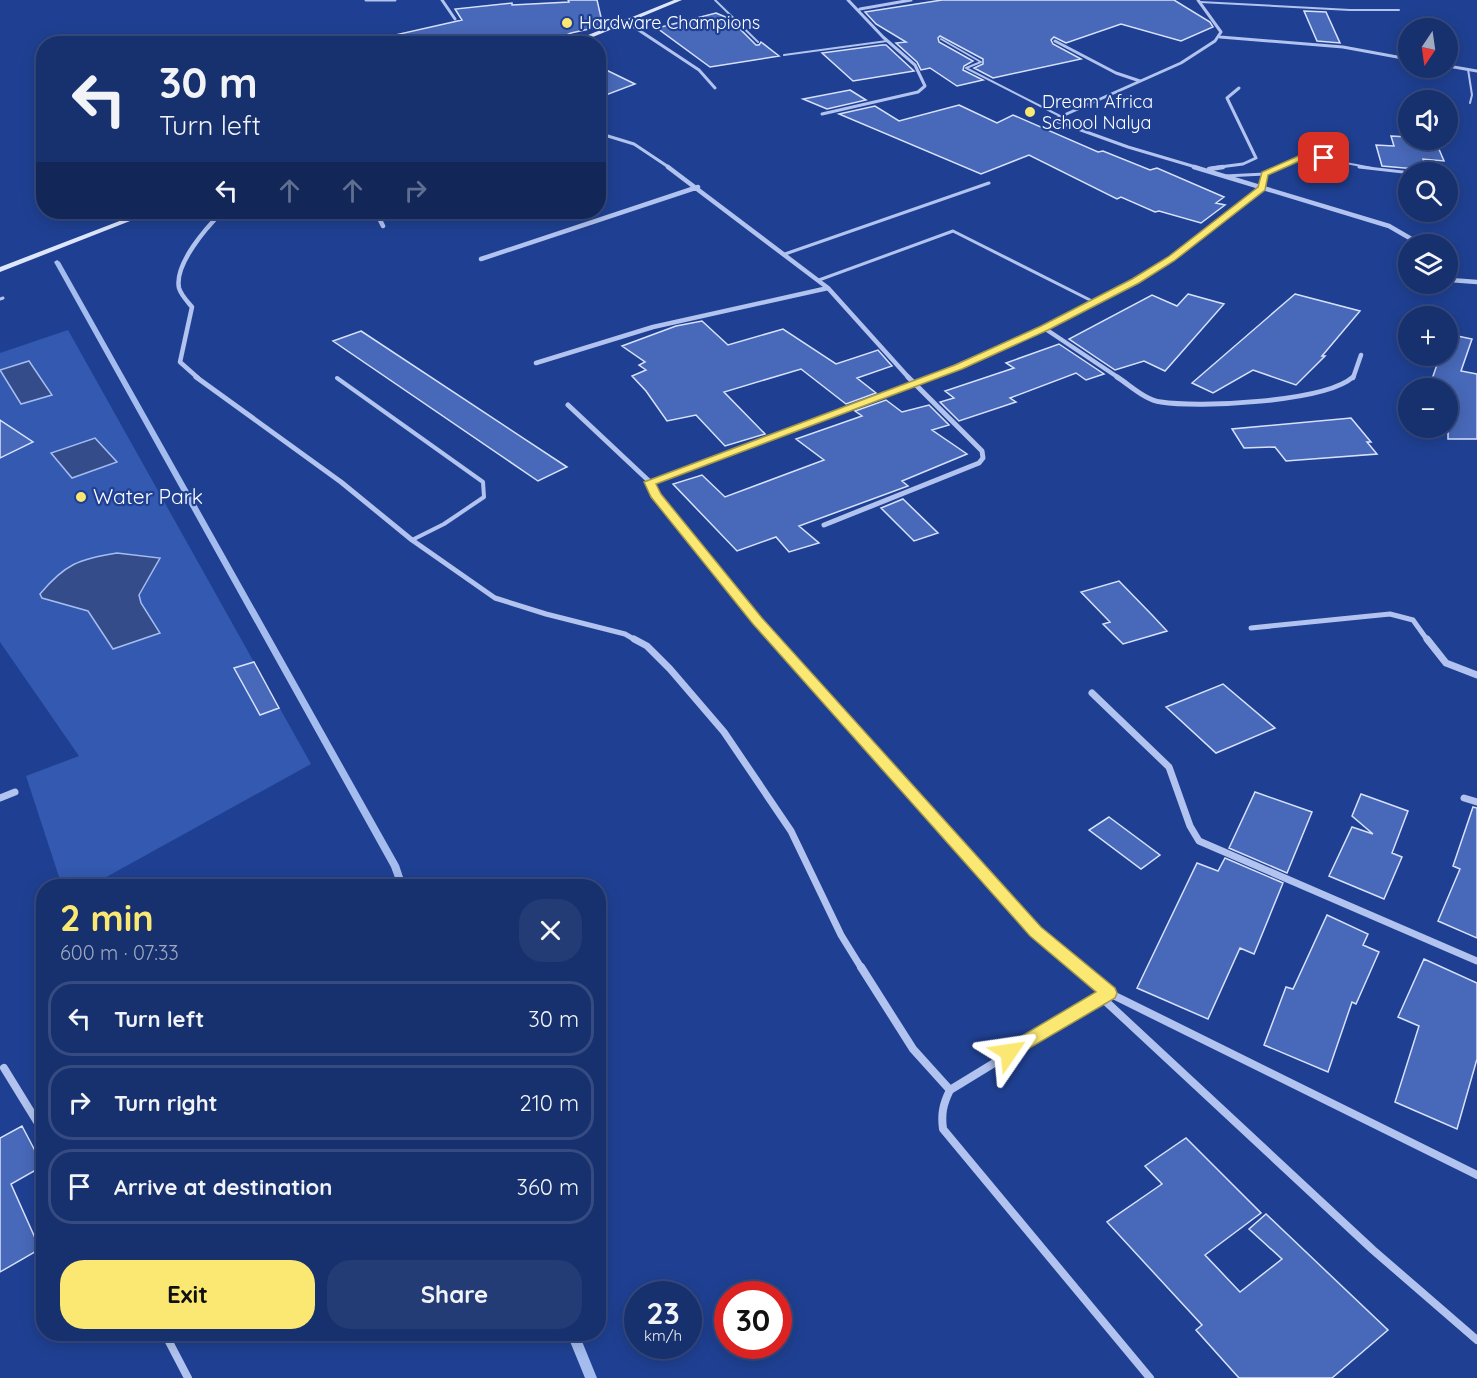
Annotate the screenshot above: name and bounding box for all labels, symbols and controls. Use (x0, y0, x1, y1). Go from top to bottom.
place label: Hardware Champions (579, 11, 760, 34)
marker: Hardware Champions (560, 16, 574, 30)
north arrow (1398, 18, 1458, 78)
map controls (1398, 18, 1458, 438)
text: 30 m (159, 56, 258, 109)
icon: left (60, 60, 138, 138)
place label: Dream Africa School Nalya (1042, 90, 1153, 134)
button: sound (1398, 90, 1458, 150)
marker: Dream Africa School Nalya (1023, 105, 1037, 119)
text: Turn left (159, 108, 261, 142)
pin (1298, 132, 1349, 183)
icon: arrive (1307, 141, 1340, 174)
button: search (1398, 162, 1458, 222)
icon: left (210, 174, 243, 207)
icon: ahead (273, 174, 306, 207)
icon: ahead (336, 174, 369, 207)
icon: right (399, 174, 432, 207)
button: layers (1398, 234, 1458, 294)
button: + (1398, 306, 1458, 366)
button: − (1398, 378, 1458, 438)
place label: Water Park (93, 483, 203, 509)
marker: Water Park (74, 490, 88, 504)
text: 2 min (60, 895, 154, 940)
button: close (519, 899, 582, 962)
text: 600 m · 07:33 (60, 940, 179, 965)
icon: left (63, 1002, 96, 1035)
text: Turn left (114, 1005, 204, 1033)
text: 30 m (528, 1005, 579, 1033)
position arrow (977, 1020, 1041, 1084)
icon: right (63, 1086, 96, 1119)
text: Turn right (114, 1089, 218, 1117)
text: 210 m (520, 1089, 579, 1117)
icon: arrive (63, 1170, 96, 1203)
text: Arrive at destination (114, 1173, 332, 1201)
text: 360 m (516, 1173, 579, 1201)
button: Exit (60, 1260, 315, 1329)
button: Share (327, 1260, 582, 1329)
speed limit sign: 30 (714, 1281, 792, 1359)
text: 23 (646, 1294, 680, 1332)
text: km/h (644, 1326, 682, 1345)

